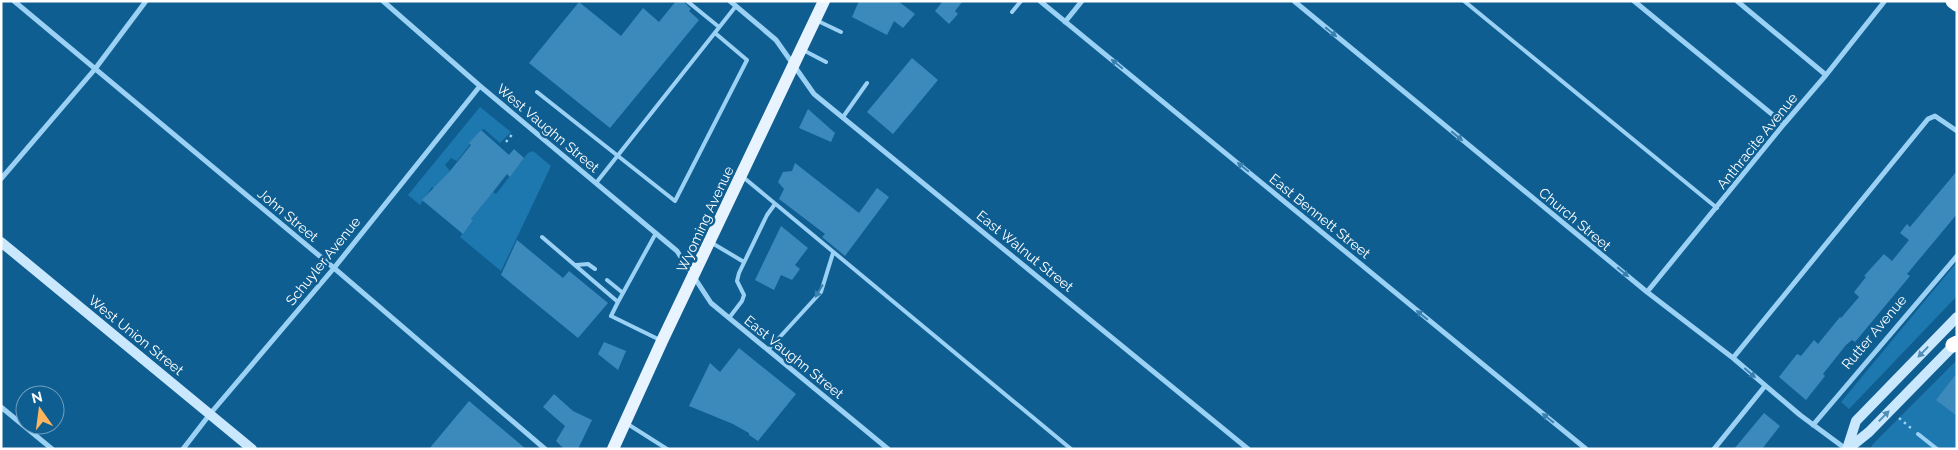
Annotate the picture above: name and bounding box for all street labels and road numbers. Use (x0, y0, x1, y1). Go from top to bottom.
street label: West Vaughn Street (494, 81, 603, 176)
street label: Anthracite Avenue (1713, 90, 1801, 192)
street label: Wyoming Avenue (673, 163, 737, 275)
street label: East Bennett Street (1266, 170, 1374, 262)
street label: Church Street (1536, 184, 1614, 254)
street label: John Street (255, 185, 322, 245)
street label: East Walnut Street (974, 207, 1077, 295)
street label: Schuyler Avenue (282, 214, 364, 308)
street label: West Union Street (85, 292, 187, 378)
street label: Rutter Avenue (1838, 292, 1910, 372)
street label: East Vaughn Street (741, 312, 847, 402)

